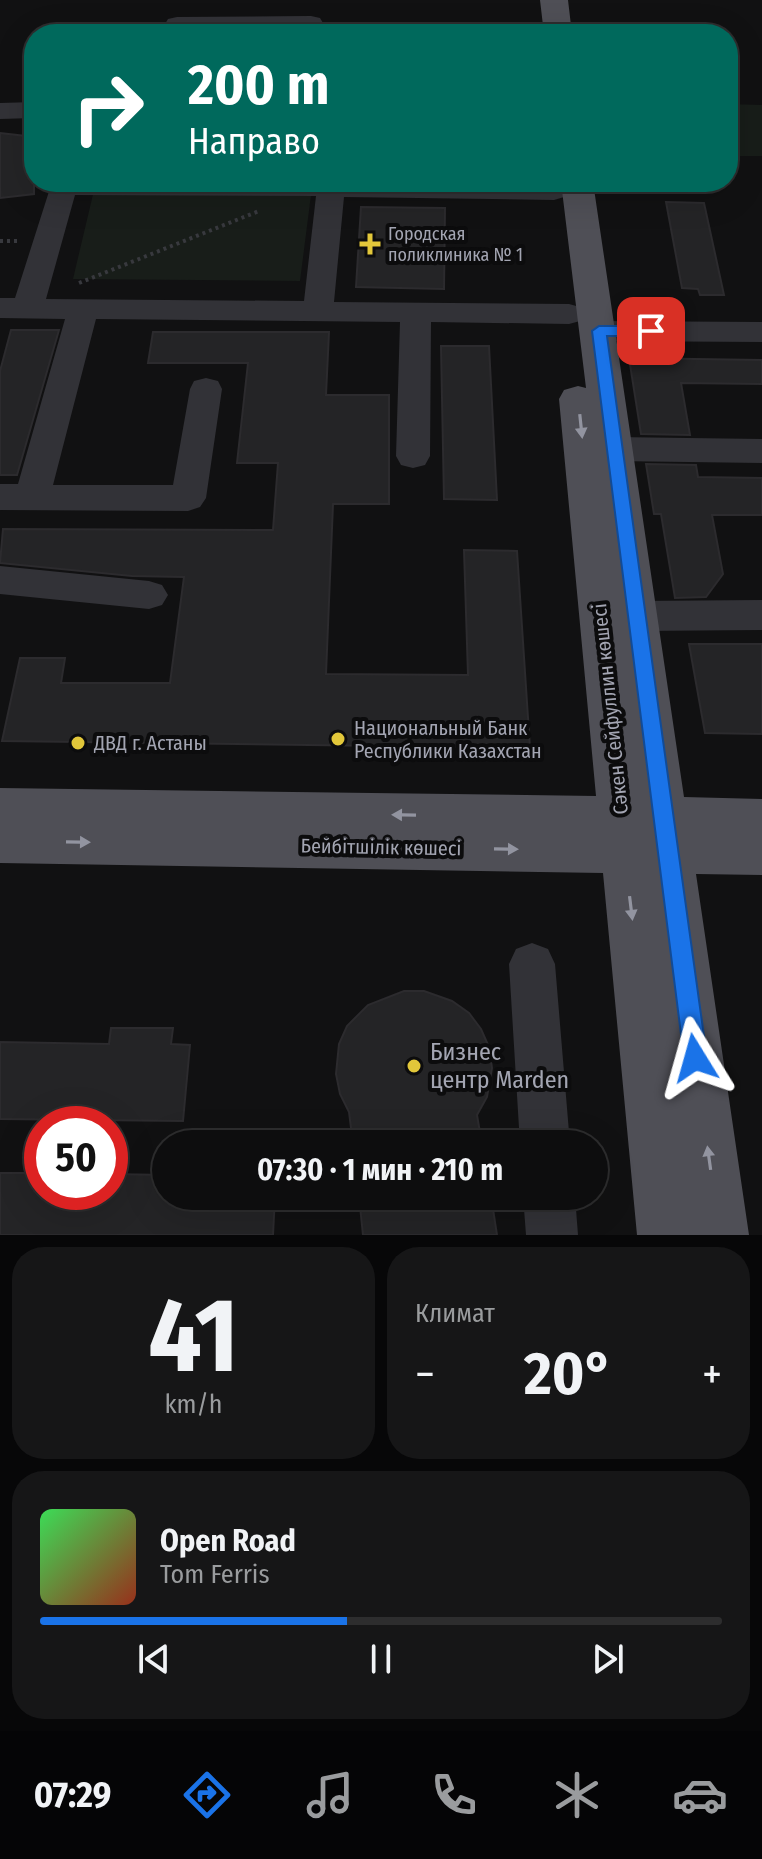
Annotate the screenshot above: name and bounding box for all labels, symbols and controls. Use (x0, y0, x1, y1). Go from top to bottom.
text: 200 m (188, 52, 329, 119)
icon: right (56, 56, 160, 160)
text: Направо (188, 120, 320, 164)
place label: Городская поликлиника № 1 (388, 223, 523, 266)
marker: Городская поликлиника № 1 (359, 233, 381, 255)
pin (617, 297, 685, 365)
icon: arrive (629, 309, 673, 353)
one-way arrow (575, 414, 588, 439)
street label: Сәкен Сейфуллин көшесі (587, 602, 633, 816)
place label: Национальный Банк Республики Казахстан (354, 716, 542, 763)
marker: Национальный Банк Республики Казахстан (329, 730, 347, 748)
place label: ДВД г. Астаны (93, 731, 207, 755)
marker: ДВД г. Астаны (69, 734, 87, 752)
one-way arrow (391, 809, 416, 821)
street label: Бейбітшілік көшесі (300, 834, 462, 860)
one-way arrow (66, 836, 91, 848)
one-way arrow (494, 842, 519, 855)
one-way arrow (625, 896, 638, 921)
position arrow (653, 1016, 737, 1100)
place label: Бизнес центр Marden (430, 1038, 569, 1094)
marker: Бизнес центр Marden (405, 1057, 423, 1075)
speed limit sign: 50 (24, 1106, 128, 1210)
one-way arrow (702, 1145, 715, 1170)
text: 07:30 · 1 мин · 210 m (257, 1152, 503, 1188)
text: 41 (148, 1274, 239, 1399)
text: Климат (415, 1298, 495, 1329)
text: 20° (524, 1338, 613, 1410)
text: − (415, 1348, 435, 1401)
text: + (702, 1348, 722, 1401)
text: km/h (165, 1389, 222, 1420)
text: Open Road (160, 1523, 296, 1559)
text: Tom Ferris (160, 1559, 270, 1590)
icon: previous (132, 1637, 176, 1681)
icon: pause (359, 1637, 403, 1681)
icon: next (586, 1637, 630, 1681)
icon: directions (179, 1767, 235, 1823)
icon: music (302, 1767, 358, 1823)
icon: phone (426, 1767, 482, 1823)
icon: climate (549, 1767, 605, 1823)
icon: car (672, 1767, 728, 1823)
text: 07:29 (34, 1773, 111, 1817)

